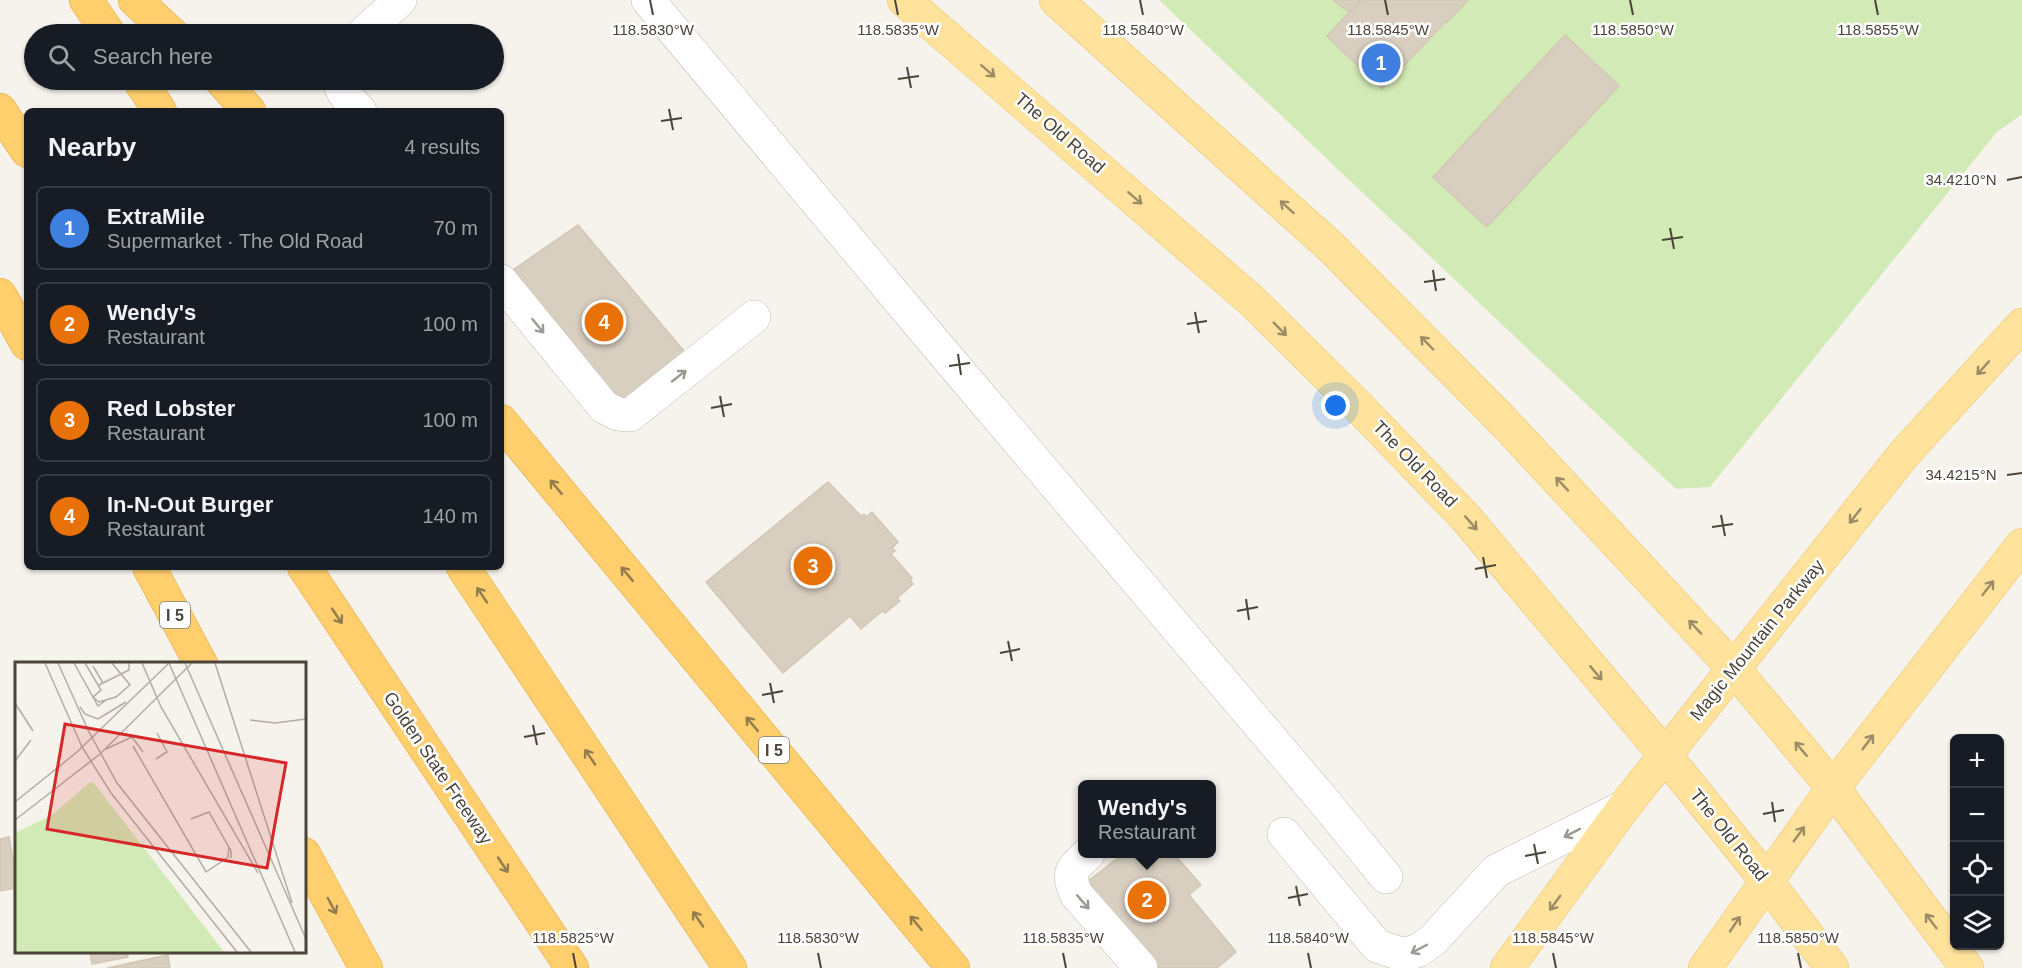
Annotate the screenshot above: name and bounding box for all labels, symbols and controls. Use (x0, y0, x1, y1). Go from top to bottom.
text: 118.5830°W (612, 21, 695, 38)
text: 118.5835°W (857, 21, 940, 38)
text: 118.5840°W (1102, 21, 1185, 38)
text: 118.5845°W (1347, 21, 1430, 38)
text: 118.5850°W (1592, 21, 1675, 38)
text: 118.5855°W (1837, 21, 1920, 38)
search box (24, 24, 504, 90)
pin: 1 (1362, 40, 1400, 86)
icon: search (45, 41, 78, 74)
text: Search here (93, 44, 213, 69)
one-way arrow (980, 64, 995, 78)
street label: The Old Road (1011, 89, 1109, 177)
text: Nearby (48, 132, 136, 162)
text: 4 results (404, 136, 480, 158)
text: 34.4210°N (1925, 171, 1997, 188)
one-way arrow (1127, 191, 1142, 205)
one-way arrow (1280, 200, 1295, 214)
text: ExtraMile (107, 204, 205, 229)
text: 1 (64, 217, 75, 239)
text: 70 m (434, 217, 478, 239)
text: Supermarket · The Old Road (107, 230, 363, 252)
text: Wendy's (107, 300, 196, 325)
pin: 4 (584, 300, 624, 344)
text: 2 (64, 313, 75, 335)
text: 100 m (422, 313, 478, 335)
one-way arrow (531, 318, 545, 333)
one-way arrow (1273, 321, 1288, 336)
text: Restaurant (107, 326, 205, 348)
one-way arrow (1420, 335, 1435, 350)
one-way arrow (1976, 361, 1990, 376)
one-way arrow (671, 370, 687, 383)
your location (1321, 391, 1350, 420)
text: Red Lobster (107, 396, 235, 421)
text: 3 (64, 409, 75, 431)
text: 100 m (422, 409, 478, 431)
street label: The Old Road (1369, 417, 1461, 511)
text: Restaurant (107, 422, 205, 444)
text: 34.4215°N (1925, 466, 1997, 483)
one-way arrow (1555, 477, 1569, 492)
one-way arrow (549, 479, 562, 495)
text: In-N-Out Burger (107, 492, 273, 517)
text: 4 (64, 505, 75, 527)
text: 140 m (422, 505, 478, 527)
one-way arrow (1849, 508, 1862, 524)
one-way arrow (1464, 515, 1477, 531)
text: Restaurant (107, 518, 205, 540)
pin: 3 (794, 544, 832, 588)
street label: Magic Mountain Parkway (1686, 556, 1828, 724)
one-way arrow (621, 566, 634, 582)
one-way arrow (1982, 580, 1995, 596)
one-way arrow (476, 587, 488, 603)
road number: I 5 (160, 602, 190, 628)
one-way arrow (331, 607, 343, 623)
one-way arrow (1687, 619, 1702, 634)
inset map (15, 662, 306, 953)
one-way arrow (1589, 665, 1603, 680)
street label: Golden State Freeway (380, 688, 496, 848)
one-way arrow (746, 716, 759, 732)
one-way arrow (1862, 734, 1875, 750)
map controls (1950, 734, 2004, 950)
button: + (1950, 734, 2004, 788)
road number: I 5 (759, 737, 789, 763)
one-way arrow (1794, 741, 1807, 757)
one-way arrow (584, 749, 596, 766)
popup (1078, 780, 1216, 858)
street label: The Old Road (1686, 785, 1772, 885)
button: − (1950, 788, 2004, 842)
text: Wendy's (1098, 795, 1187, 820)
text: Restaurant (1098, 821, 1196, 843)
one-way arrow (1793, 827, 1805, 843)
one-way arrow (1564, 828, 1582, 839)
button: locate (1950, 842, 2004, 896)
one-way arrow (497, 857, 510, 874)
pin: 2 (1128, 878, 1166, 922)
one-way arrow (1076, 894, 1090, 909)
one-way arrow (1548, 894, 1561, 910)
one-way arrow (327, 896, 338, 914)
button: layers (1950, 896, 2004, 950)
one-way arrow (692, 912, 704, 928)
one-way arrow (1925, 914, 1938, 930)
one-way arrow (910, 915, 923, 931)
one-way arrow (1729, 916, 1741, 933)
text: 118.5825°W (532, 929, 615, 946)
text: 118.5830°W (777, 929, 860, 946)
text: 118.5835°W (1022, 929, 1105, 946)
text: 118.5840°W (1267, 929, 1350, 946)
text: 118.5845°W (1512, 929, 1595, 946)
text: 118.5850°W (1757, 929, 1840, 946)
one-way arrow (1410, 943, 1428, 955)

